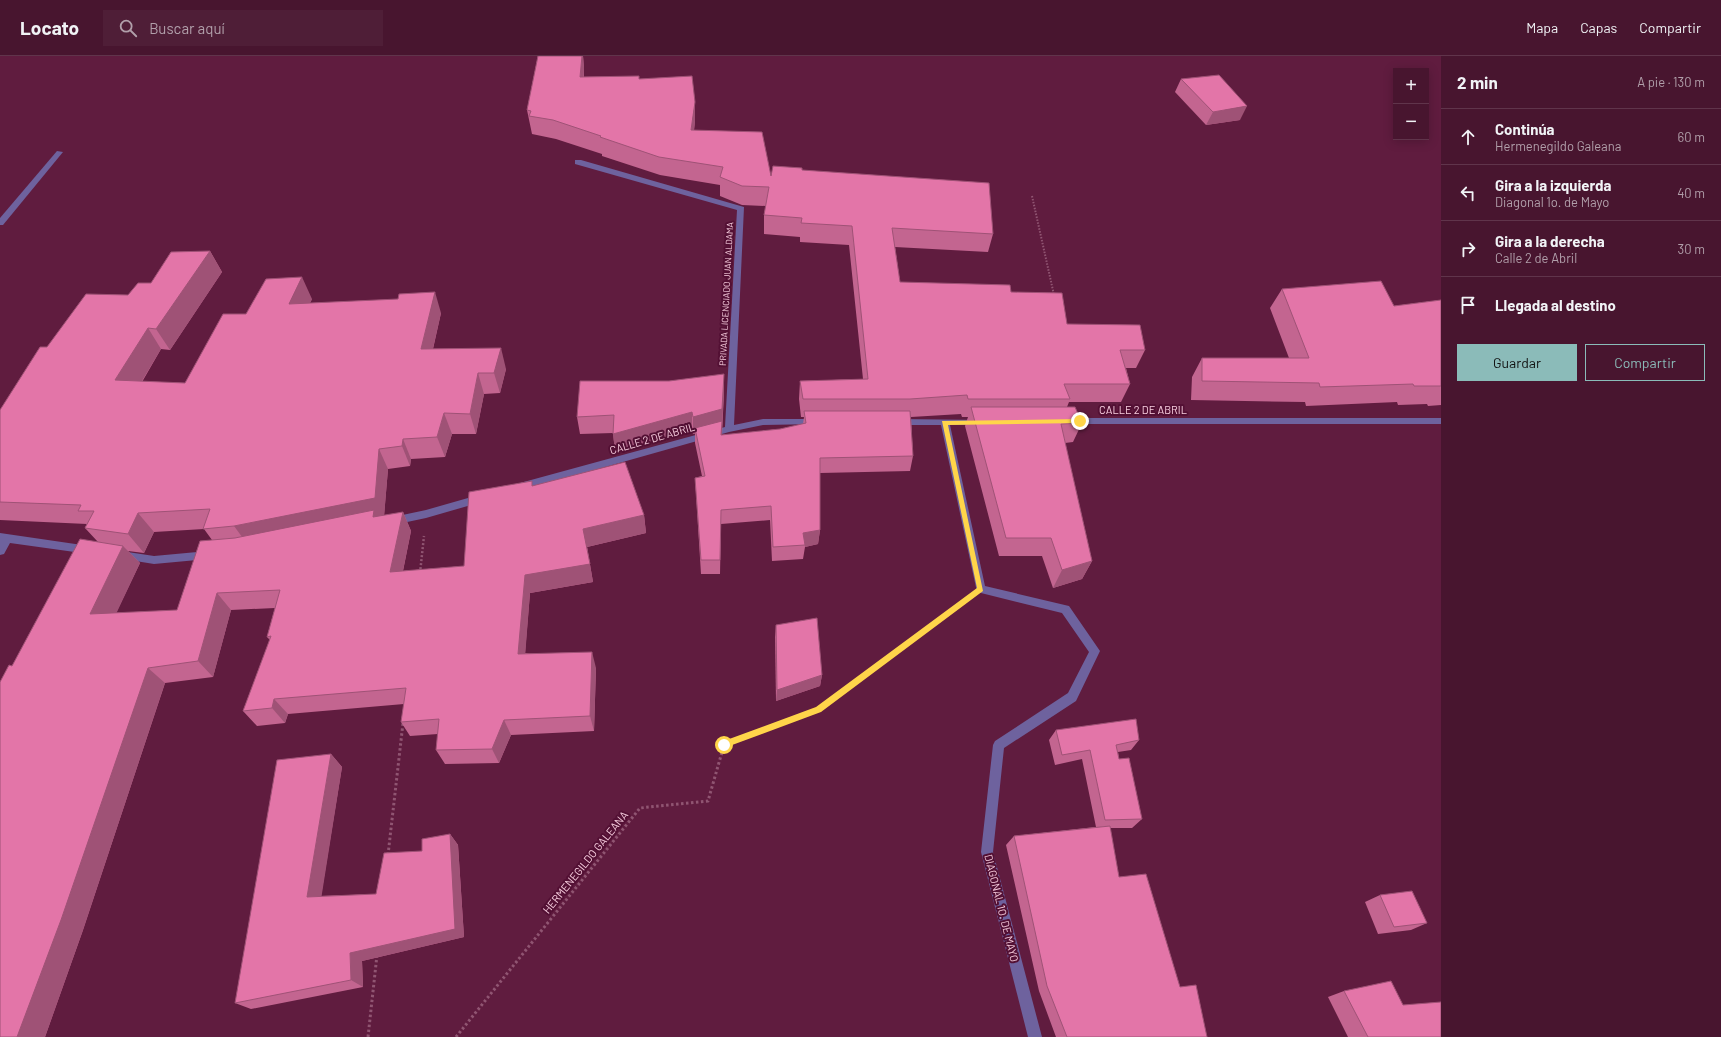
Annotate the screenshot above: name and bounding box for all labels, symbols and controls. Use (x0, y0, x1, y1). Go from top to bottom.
search box (103, 10, 383, 46)
text: Locato (20, 16, 79, 39)
icon: search (117, 17, 139, 39)
text: Buscar aquí (149, 19, 225, 37)
text: Mapa (1526, 19, 1558, 36)
text: Capas (1580, 19, 1617, 36)
text: Compartir (1639, 19, 1701, 36)
map controls (1393, 68, 1429, 140)
button: + (1393, 68, 1429, 104)
text: 2 min (1457, 72, 1498, 92)
text: A pie · 130 m (1637, 74, 1705, 90)
button: − (1393, 104, 1429, 140)
text: Continúa (1495, 120, 1555, 138)
icon: ahead (1457, 126, 1479, 148)
text: 60 m (1678, 129, 1705, 145)
text: Hermenegildo Galeana (1495, 138, 1621, 154)
text: Gira a la izquierda (1495, 176, 1611, 194)
icon: left (1457, 182, 1479, 204)
text: 40 m (1677, 185, 1705, 201)
text: Diagonal 1o. de Mayo (1495, 194, 1609, 210)
street label: PRIVADA LICENCIADO JUAN ALDAMA (717, 221, 735, 366)
text: Gira a la derecha (1495, 232, 1605, 250)
icon: right (1457, 238, 1479, 260)
text: 30 m (1678, 241, 1705, 257)
text: Calle 2 de Abril (1495, 250, 1577, 266)
icon: arrive (1457, 294, 1479, 316)
text: Llegada al destino (1495, 296, 1616, 314)
button: Guardar (1457, 344, 1577, 381)
button: Compartir (1585, 344, 1705, 381)
street label: CALLE 2 DE ABRIL (1099, 403, 1187, 416)
route end (1071, 412, 1089, 430)
street label: CALLE 2 DE ABRIL (608, 420, 696, 456)
route start (715, 736, 733, 754)
street label: HERMENEGILDO GALEANA (540, 808, 630, 916)
street label: DIAGONAL 1O. DE MAYO (982, 853, 1022, 963)

